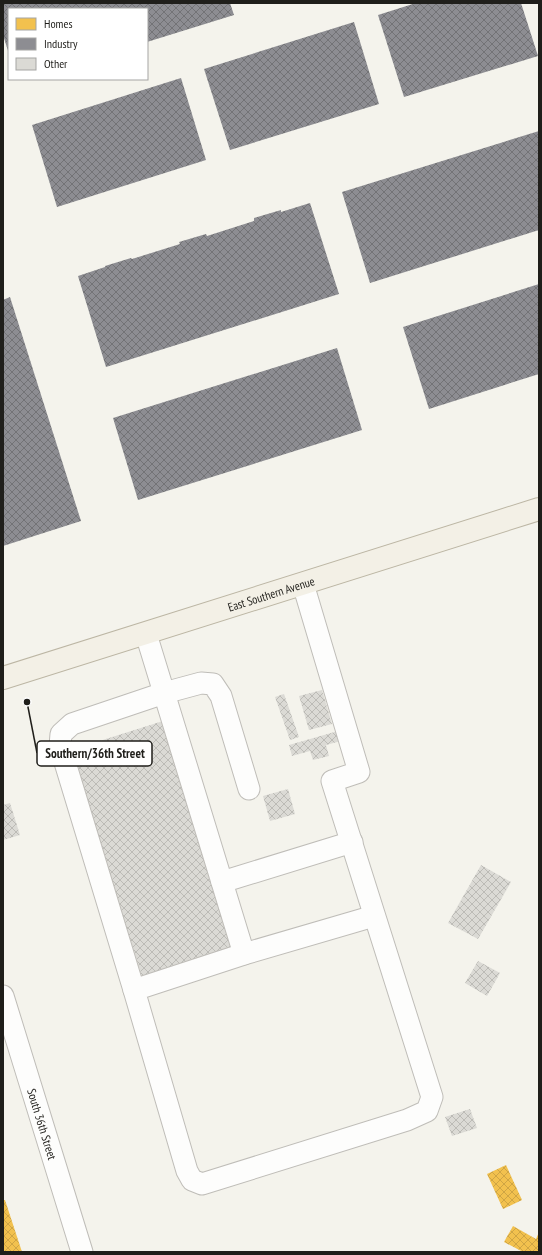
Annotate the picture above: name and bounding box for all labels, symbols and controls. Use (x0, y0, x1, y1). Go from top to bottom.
legend (8, 8, 148, 80)
text: Homes (44, 16, 72, 31)
text: Industry (44, 36, 78, 51)
text: Other (44, 56, 68, 71)
street label: East Southern Avenue (226, 573, 316, 614)
callout: Southern/36th Street (37, 741, 152, 766)
text: Southern/36th Street (45, 745, 145, 762)
street label: South 36th Street (25, 1087, 61, 1162)

